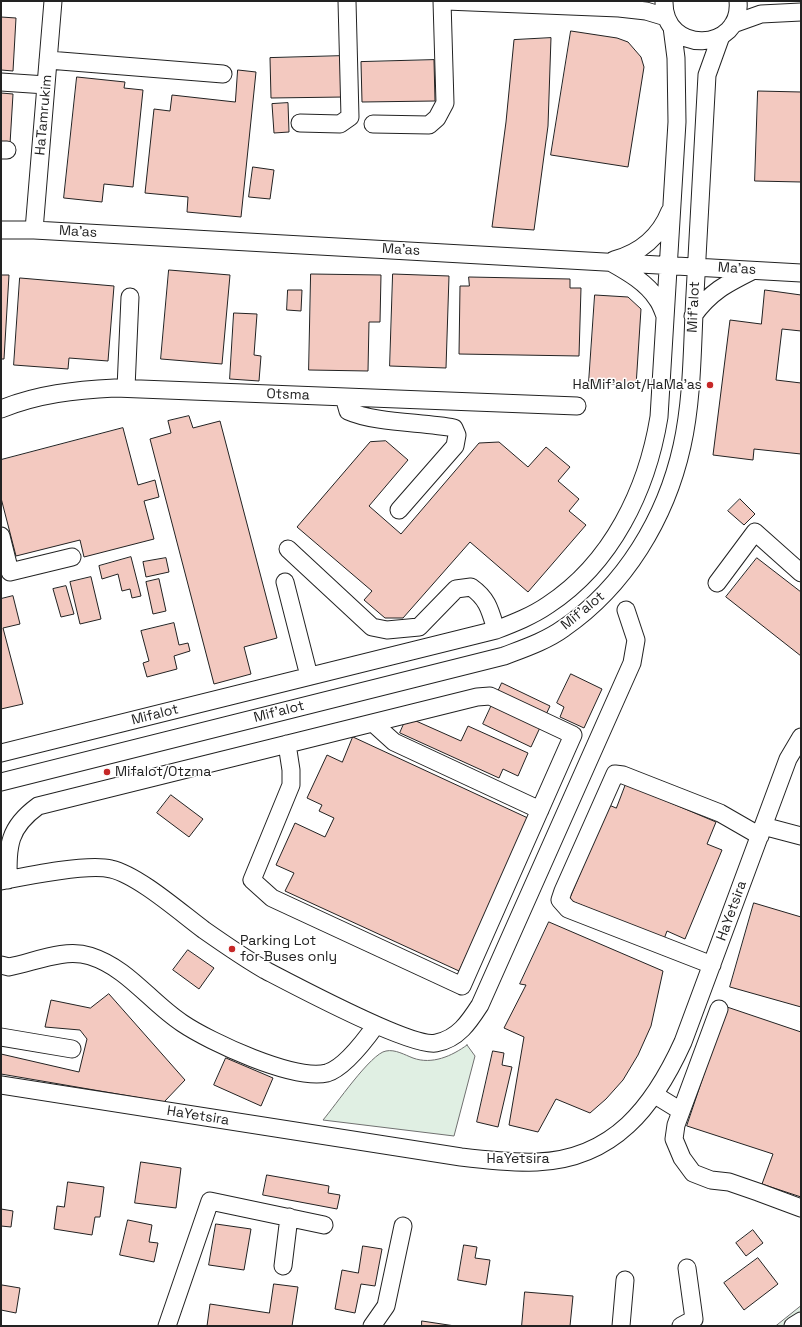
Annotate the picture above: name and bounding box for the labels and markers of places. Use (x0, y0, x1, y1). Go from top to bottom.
place label: HaMif'alot/HaMa'as (573, 377, 702, 393)
marker: HaMif'alot/HaMa'as (705, 380, 715, 390)
place label: Mifalot/Otzma (115, 764, 211, 780)
marker: Mifalot/Otzma (102, 767, 112, 777)
place label: Parking Lot for Buses only (240, 933, 337, 966)
marker: Parking Lot for Buses only (227, 944, 237, 954)

